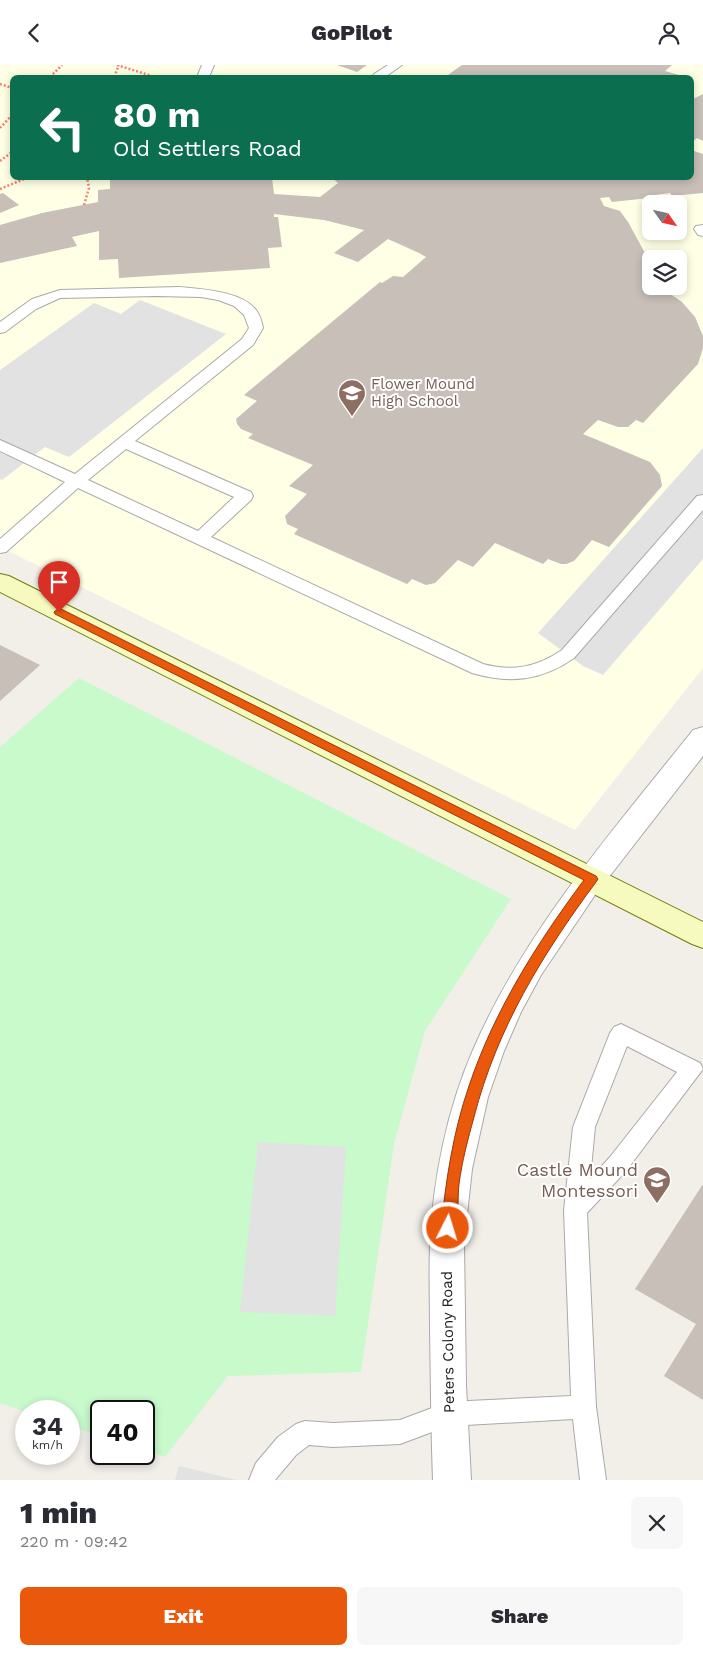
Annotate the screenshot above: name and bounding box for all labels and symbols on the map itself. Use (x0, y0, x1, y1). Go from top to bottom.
north arrow (642, 195, 688, 240)
place label: Flower Mound High School (371, 375, 475, 410)
school or university icon: Flower Mound High School (337, 378, 367, 417)
pin (38, 561, 80, 612)
place label: Castle Mound Montessori (517, 1159, 638, 1201)
school or university icon: Castle Mound Montessori (642, 1165, 672, 1204)
position arrow (421, 1201, 473, 1253)
street label: Peters Colony Road (438, 1271, 458, 1413)
speed limit sign: 40 (90, 1400, 155, 1465)

